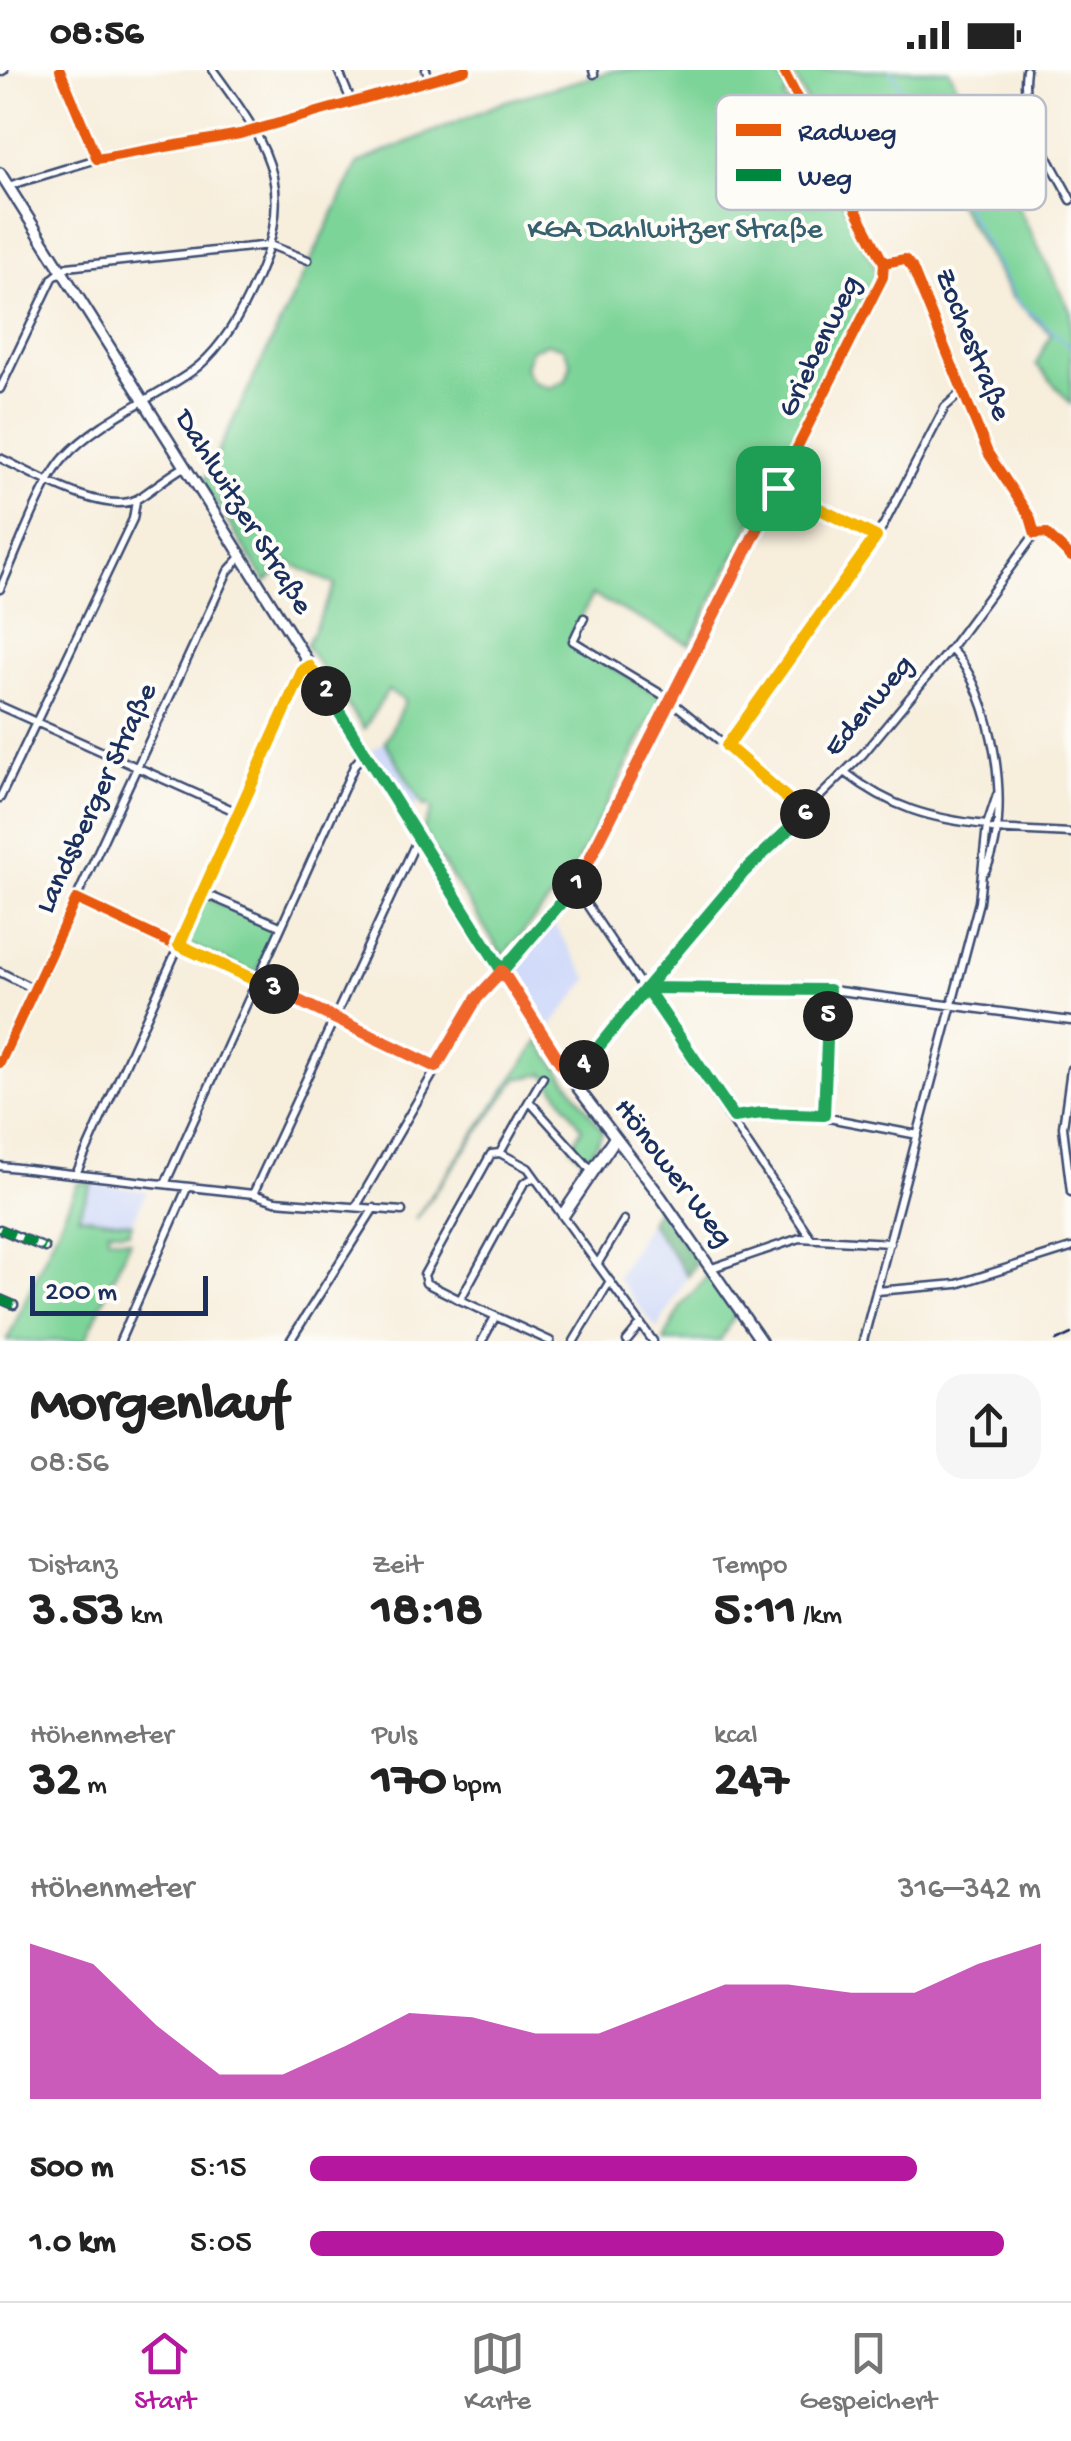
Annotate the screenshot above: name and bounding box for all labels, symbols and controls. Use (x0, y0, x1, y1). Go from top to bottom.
text: 08:56 (50, 13, 144, 57)
legend (716, 95, 1046, 210)
text: Radweg (798, 118, 897, 151)
text: Weg (798, 163, 852, 196)
park label: KGA Dahlwitzer Straße (528, 214, 823, 249)
street label: Zochestraße (925, 264, 1018, 427)
street label: Griebenweg (772, 271, 870, 423)
street label: Dahlwitzer Straße (164, 403, 319, 622)
pin (736, 446, 821, 531)
icon: arrive (751, 461, 806, 516)
street label: Edenweg (817, 649, 923, 765)
pin: 2 (301, 666, 351, 716)
text: 2 (319, 674, 333, 707)
street label: Landsberger Straße (29, 678, 167, 920)
pin: 6 (780, 789, 830, 839)
text: 6 (798, 797, 812, 830)
pin: 1 (552, 859, 602, 909)
text: 1 (571, 867, 583, 900)
pin: 3 (249, 964, 299, 1014)
text: 3 (267, 972, 281, 1005)
pin: 5 (803, 991, 853, 1041)
text: 5 (821, 999, 835, 1032)
pin: 4 (559, 1040, 609, 1090)
text: 4 (577, 1048, 591, 1081)
street label: Hönower Weg (605, 1093, 739, 1255)
scale bar (30, 1271, 208, 1316)
text: 200 m (45, 1277, 117, 1310)
button: share (936, 1374, 1041, 1479)
text: Morgenlauf (30, 1375, 287, 1439)
text: 08:56 (30, 1445, 109, 1483)
text: Distanz (30, 1550, 117, 1583)
text: Zeit (372, 1550, 422, 1583)
text: Tempo (714, 1550, 787, 1583)
text: 3.53 (30, 1583, 124, 1642)
text: 18:18 (372, 1583, 483, 1642)
text: 5:11 (714, 1583, 796, 1642)
text: km (124, 1600, 163, 1633)
text: /km (796, 1600, 842, 1633)
text: Höhenmeter (30, 1720, 173, 1753)
text: Puls (372, 1720, 417, 1753)
text: kcal (714, 1720, 758, 1753)
text: 32 (30, 1753, 80, 1812)
text: 170 (372, 1753, 447, 1812)
text: 247 (714, 1753, 788, 1812)
text: m (80, 1770, 107, 1803)
text: bpm (447, 1770, 502, 1803)
text: Höhenmeter (30, 1871, 194, 1909)
text: 316–342 m (898, 1871, 1041, 1909)
text: 500 m (30, 2150, 113, 2188)
text: 5:15 (190, 2150, 247, 2188)
text: 1.0 km (30, 2225, 116, 2263)
text: 5:05 (190, 2225, 252, 2263)
tab: Start (134, 2326, 196, 2419)
tab: Karte (464, 2326, 531, 2419)
tab: Gespeichert (800, 2326, 937, 2419)

